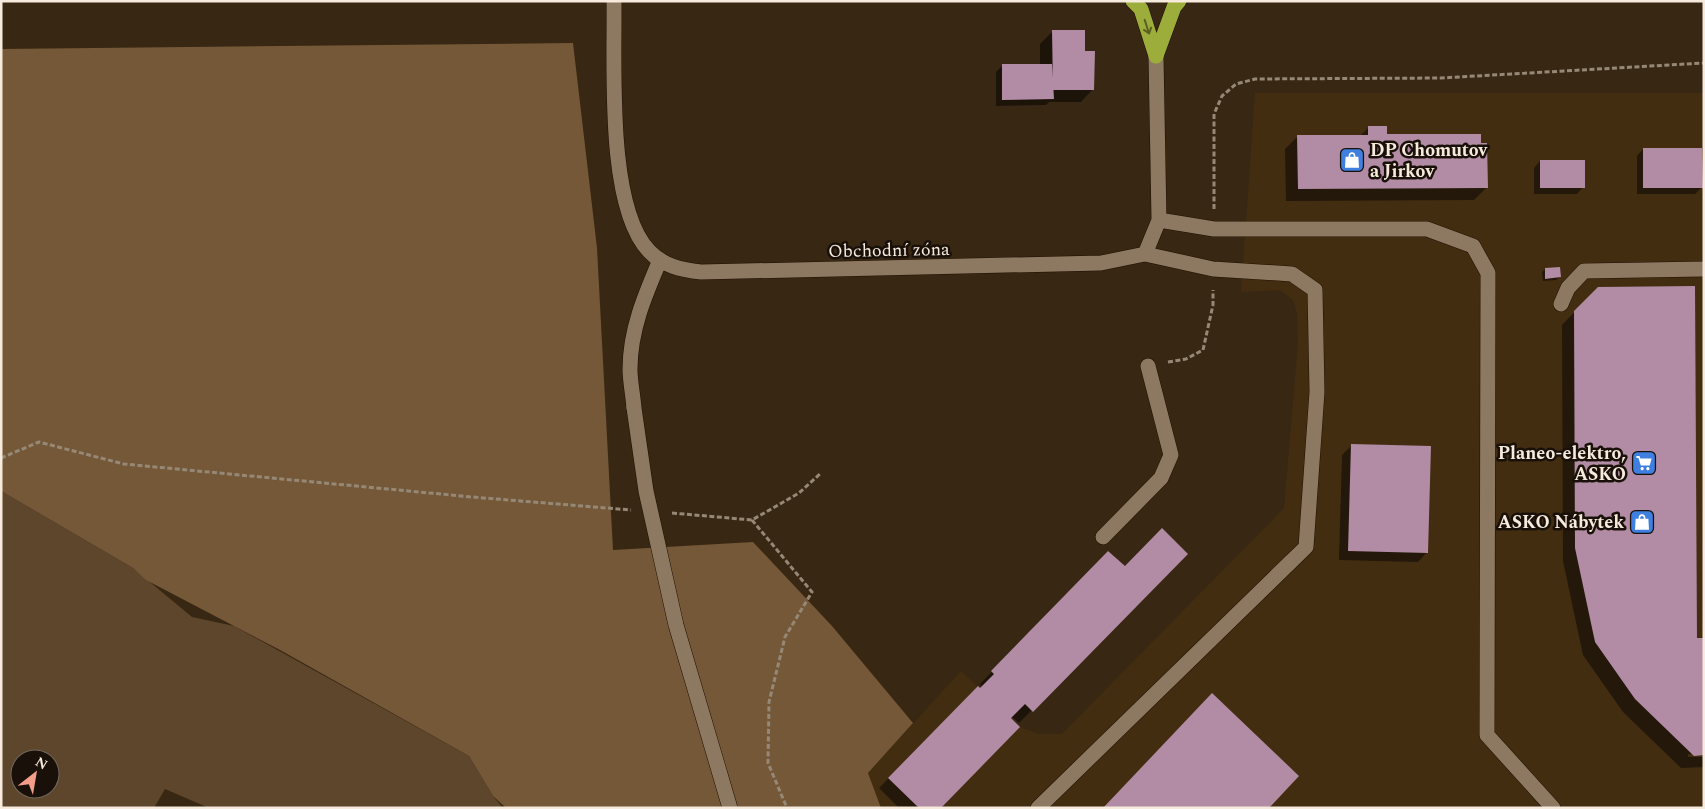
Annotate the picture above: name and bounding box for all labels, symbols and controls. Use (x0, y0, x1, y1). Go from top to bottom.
one-way arrow (1142, 19, 1152, 35)
place label: DP Chomutov a Jirkov (1370, 137, 1489, 185)
shop icon: DP Chomutov a Jirkov (1339, 147, 1365, 173)
street label: Obchodní zóna (828, 236, 950, 265)
place label: Planeo-elektro, ASKO (1498, 440, 1626, 488)
supermarket icon: Planeo-elektro, ASKO (1631, 450, 1657, 476)
place label: ASKO Nábytek (1498, 509, 1624, 536)
shop icon: ASKO Nábytek (1629, 509, 1655, 535)
north arrow (10, 749, 60, 799)
text: N (31, 751, 52, 775)

